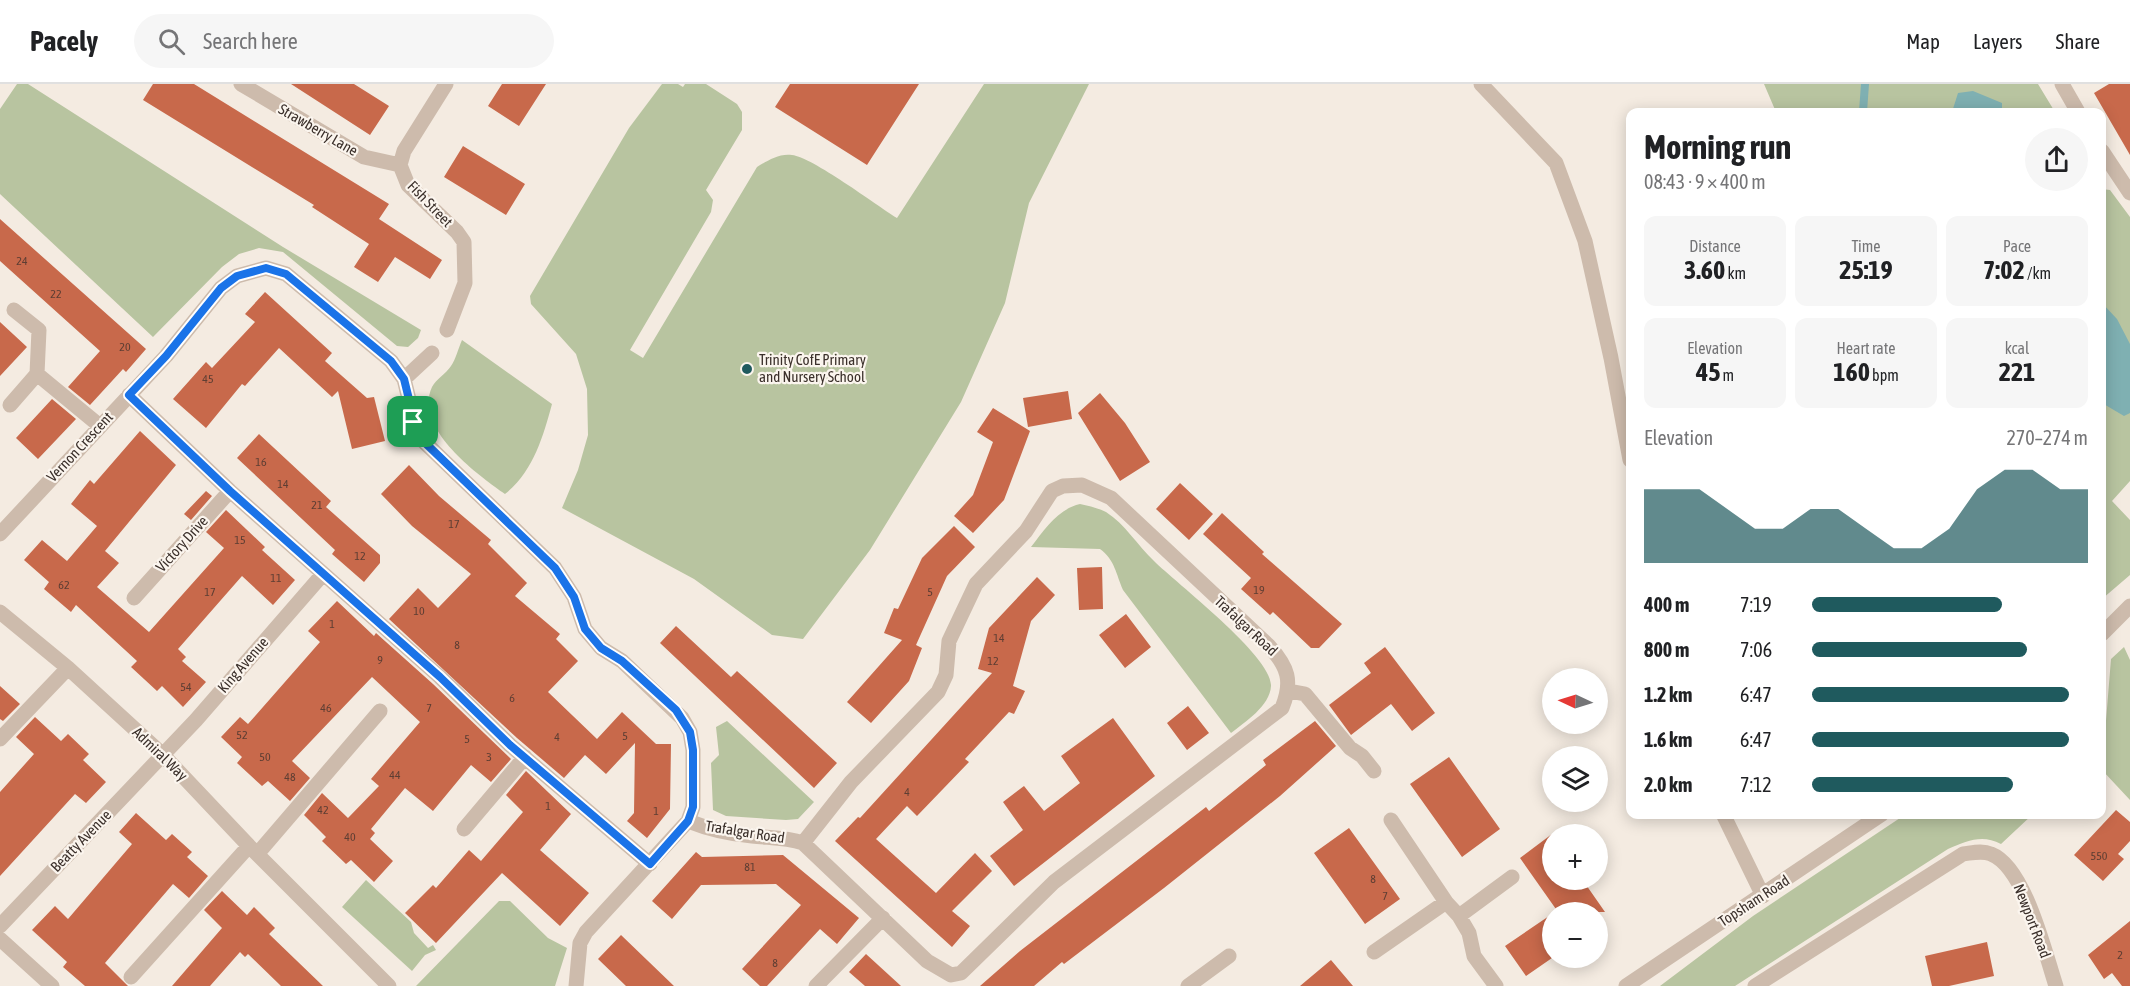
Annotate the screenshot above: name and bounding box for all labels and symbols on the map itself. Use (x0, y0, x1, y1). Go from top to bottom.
street label: Strawberry Lane (276, 100, 361, 159)
street label: Fish Street (404, 177, 456, 230)
house number: 24 (16, 254, 28, 268)
house number: 22 (50, 287, 62, 301)
house number: 20 (119, 340, 131, 354)
place label: Trinity CofE Primary and Nursery School (759, 351, 866, 385)
marker: Trinity CofE Primary and Nursery School (740, 362, 754, 376)
house number: 45 (202, 372, 214, 386)
pin (387, 396, 438, 447)
street label: Vernon Crescent (43, 408, 116, 485)
house number: 16 (255, 455, 267, 469)
house number: 14 (277, 477, 289, 491)
house number: 21 (311, 498, 323, 512)
street label: Victory Drive (152, 512, 211, 575)
house number: 17 (448, 517, 460, 531)
house number: 15 (234, 533, 246, 547)
house number: 12 (354, 549, 366, 563)
house number: 11 (270, 571, 282, 585)
house number: 62 (58, 578, 70, 592)
house number: 19 (1253, 583, 1265, 597)
house number: 17 (204, 585, 216, 599)
house number: 5 (927, 585, 933, 599)
street label: Trafalgar Road (1211, 592, 1281, 659)
house number: 10 (413, 604, 425, 618)
house number: 1 (329, 617, 335, 631)
house number: 14 (993, 631, 1005, 645)
street label: King Avenue (214, 633, 271, 696)
house number: 8 (454, 638, 460, 652)
house number: 9 (377, 653, 383, 667)
house number: 12 (987, 654, 999, 668)
north arrow (1542, 668, 1608, 734)
house number: 54 (180, 680, 192, 694)
house number: 6 (509, 691, 515, 705)
house number: 46 (320, 701, 332, 715)
house number: 7 (426, 701, 432, 715)
street label: Admiral Way (129, 723, 191, 784)
house number: 52 (236, 728, 248, 742)
house number: 5 (622, 729, 628, 743)
house number: 4 (554, 730, 560, 744)
house number: 5 (464, 732, 470, 746)
house number: 50 (259, 750, 271, 764)
house number: 3 (486, 750, 492, 764)
house number: 44 (389, 768, 401, 782)
house number: 48 (284, 770, 296, 784)
house number: 4 (904, 785, 910, 799)
house number: 1 (545, 799, 551, 813)
house number: 42 (317, 803, 329, 817)
house number: 1 (653, 804, 659, 818)
street label: Beatty Avenue (47, 806, 114, 875)
street label: Trafalgar Road (704, 817, 786, 846)
house number: 40 (344, 830, 356, 844)
house number: 550 (2091, 849, 2108, 863)
house number: 81 (744, 860, 756, 874)
street label: Topsham Road (1715, 871, 1792, 930)
house number: 8 (1370, 872, 1376, 886)
street label: Newport Road (2011, 881, 2054, 960)
house number: 7 (1382, 889, 1388, 903)
house number: 2 (2117, 948, 2123, 962)
house number: 8 (772, 956, 778, 970)

